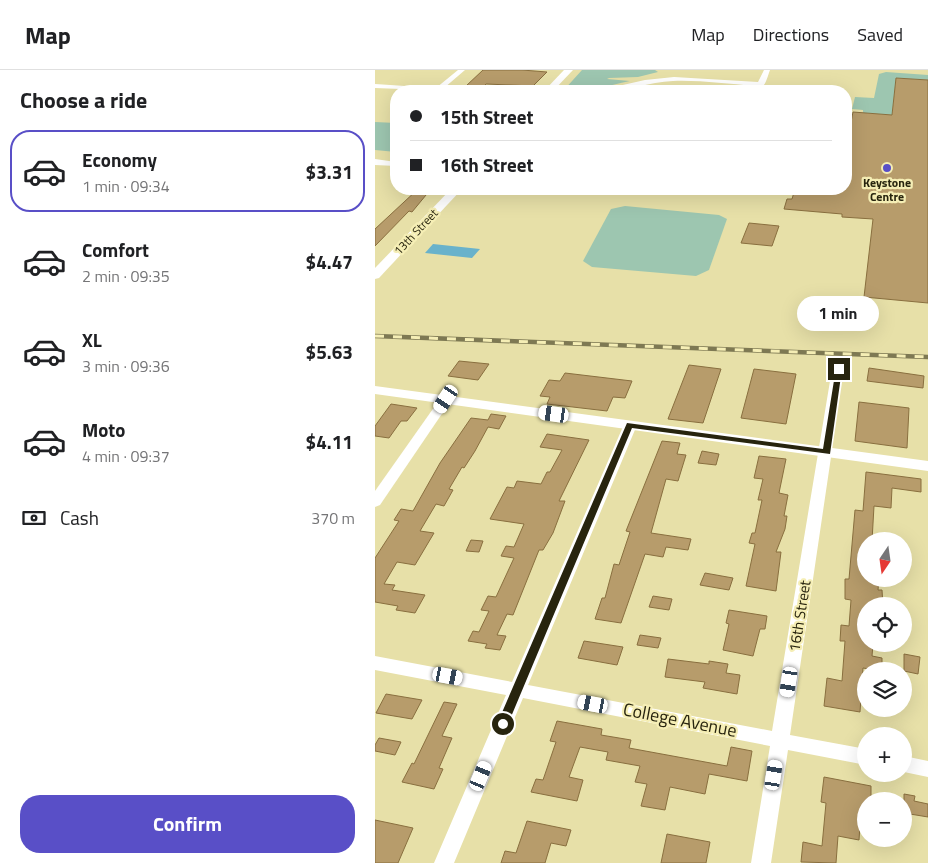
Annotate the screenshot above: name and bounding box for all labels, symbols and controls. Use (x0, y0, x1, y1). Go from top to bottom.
text: Map (25, 17, 71, 53)
text: Map (691, 21, 725, 48)
text: Directions (753, 21, 829, 48)
text: Saved (857, 21, 903, 48)
text: Choose a ride (20, 83, 147, 117)
text: 15th Street (440, 102, 533, 131)
text: Economy (82, 145, 157, 174)
icon: car (22, 149, 67, 194)
text: 16th Street (440, 150, 533, 179)
text: $3.31 (306, 157, 353, 186)
marker: Keystone Centre (881, 162, 893, 174)
place label: Keystone Centre (863, 173, 911, 206)
text: 1 min · 09:34 (82, 174, 170, 198)
street label: 13th Street (389, 204, 443, 259)
text: Comfort (82, 235, 149, 264)
icon: car (22, 239, 67, 284)
text: $4.47 (306, 247, 353, 276)
text: 2 min · 09:35 (82, 264, 170, 288)
callout: 1 min (798, 296, 880, 332)
text: 1 min (819, 301, 857, 325)
text: XL (82, 325, 102, 354)
icon: car (22, 329, 67, 374)
text: $5.63 (306, 337, 353, 366)
text: 3 min · 09:36 (82, 354, 170, 378)
route end (828, 358, 850, 380)
car (431, 382, 460, 416)
car (538, 404, 569, 424)
text: Moto (82, 415, 125, 444)
icon: car (22, 419, 67, 464)
text: $4.11 (306, 427, 353, 456)
text: 4 min · 09:37 (82, 444, 170, 468)
text: Cash (60, 503, 99, 532)
icon: cash (20, 504, 48, 532)
text: 370 m (311, 506, 355, 530)
north arrow (857, 532, 913, 588)
map controls (857, 532, 912, 847)
street label: 16th Street (783, 578, 817, 653)
button: locate (857, 597, 912, 652)
button: layers (857, 662, 912, 717)
car (431, 666, 464, 686)
car (779, 666, 798, 698)
car (576, 694, 609, 714)
street label: College Avenue (621, 695, 739, 744)
route start (492, 713, 514, 735)
button: + (857, 727, 912, 782)
car (468, 759, 493, 793)
car (764, 759, 783, 791)
button: − (857, 792, 912, 847)
button: Confirm (20, 795, 355, 853)

